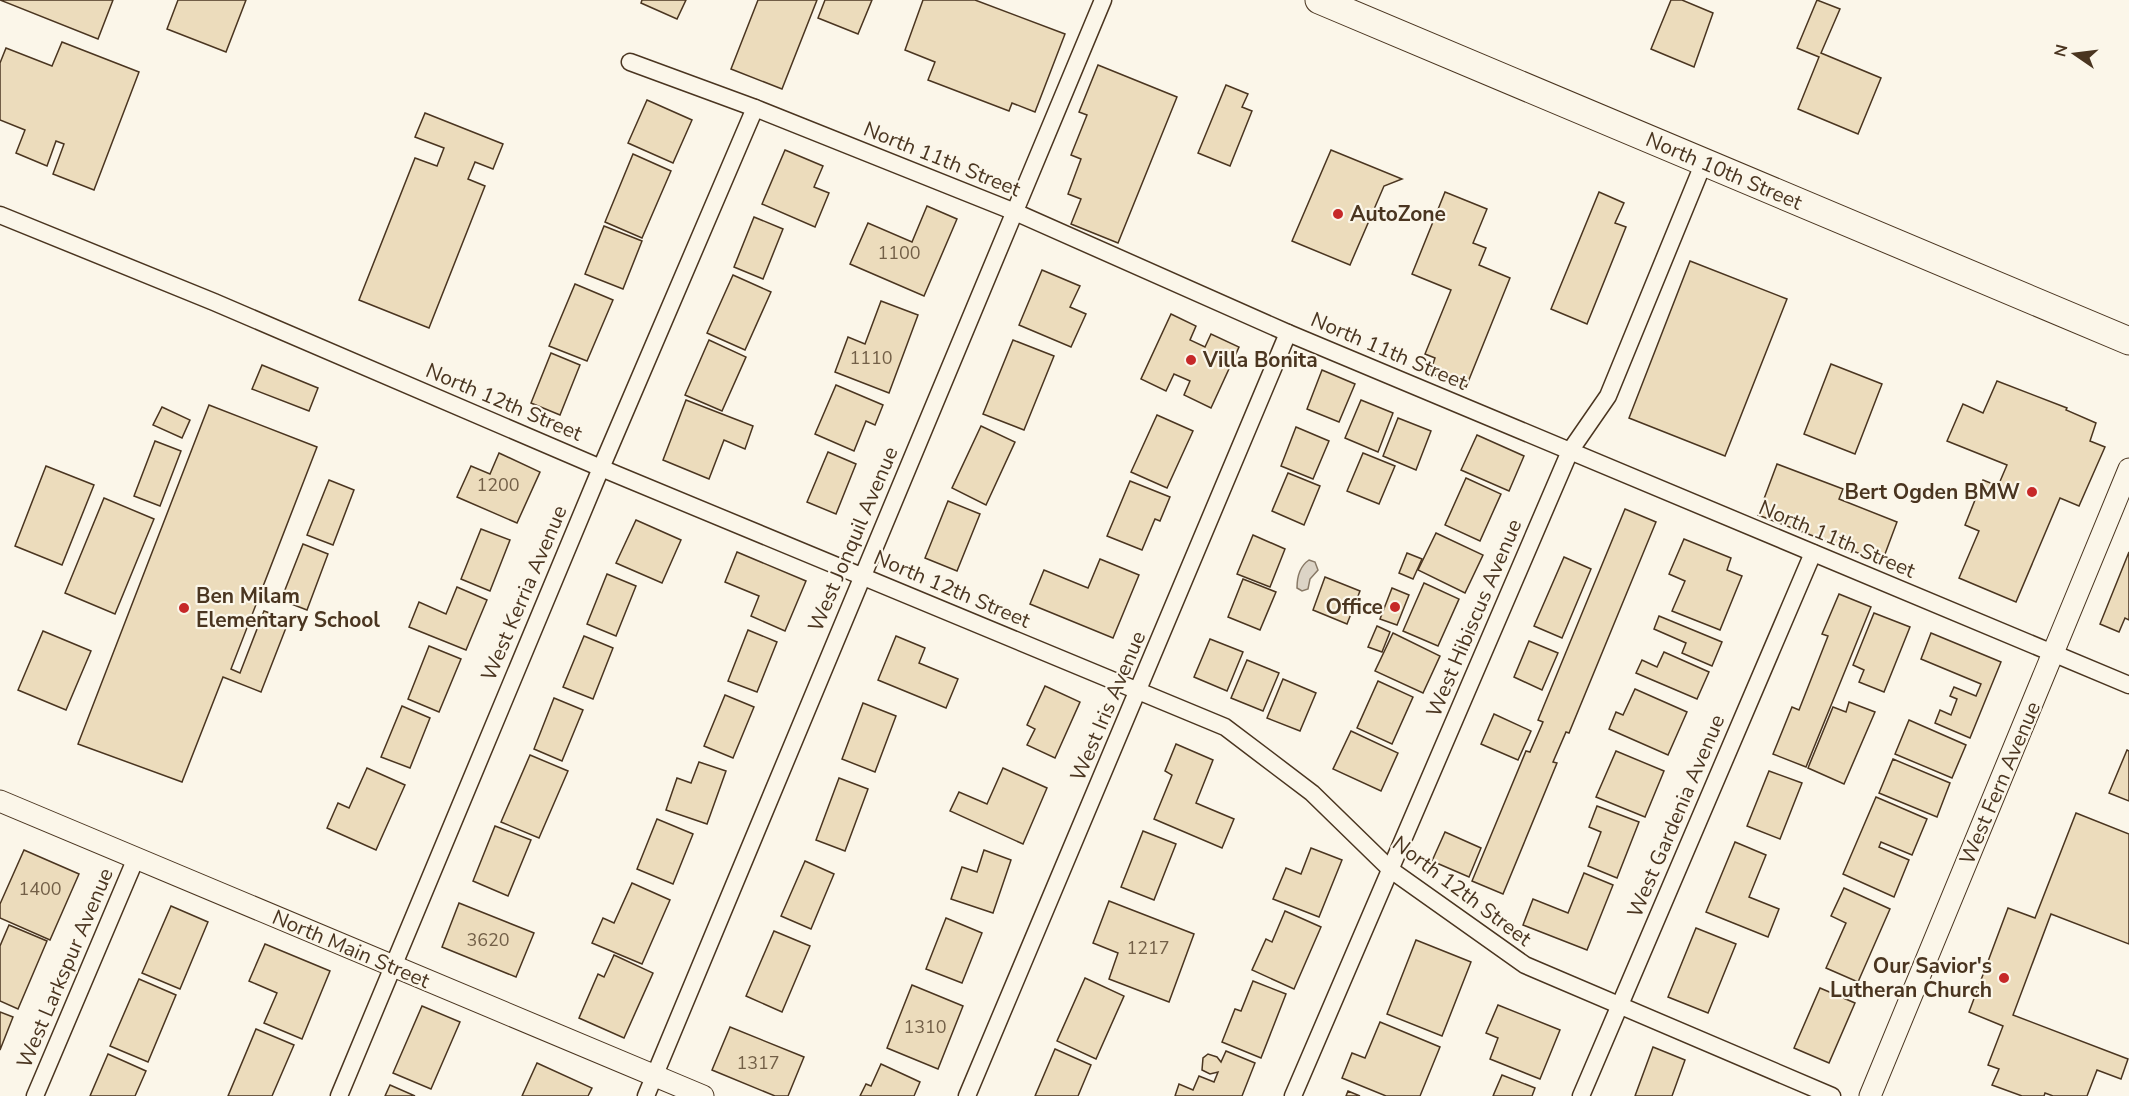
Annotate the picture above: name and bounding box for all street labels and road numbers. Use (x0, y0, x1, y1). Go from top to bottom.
street label: North 11th Street (859, 115, 1025, 204)
street label: North 10th Street (1642, 125, 1807, 217)
street label: North 11th Street (1307, 305, 1472, 397)
street label: North 12th Street (422, 356, 587, 448)
street label: West Jonquil Avenue (801, 442, 905, 636)
street label: North 11th Street (1755, 493, 1920, 585)
street label: West Kerria Avenue (474, 501, 574, 685)
street label: West Hibiscus Avenue (1420, 515, 1528, 721)
street label: North 12th Street (870, 543, 1035, 635)
street label: West Iris Avenue (1064, 627, 1152, 785)
street label: West Fern Avenue (1953, 697, 2047, 869)
street label: West Gardenia Avenue (1621, 710, 1731, 922)
street label: North 12th Street (1387, 830, 1538, 953)
street label: West Larkspur Avenue (10, 864, 120, 1072)
street label: North Main Street (268, 903, 435, 995)

